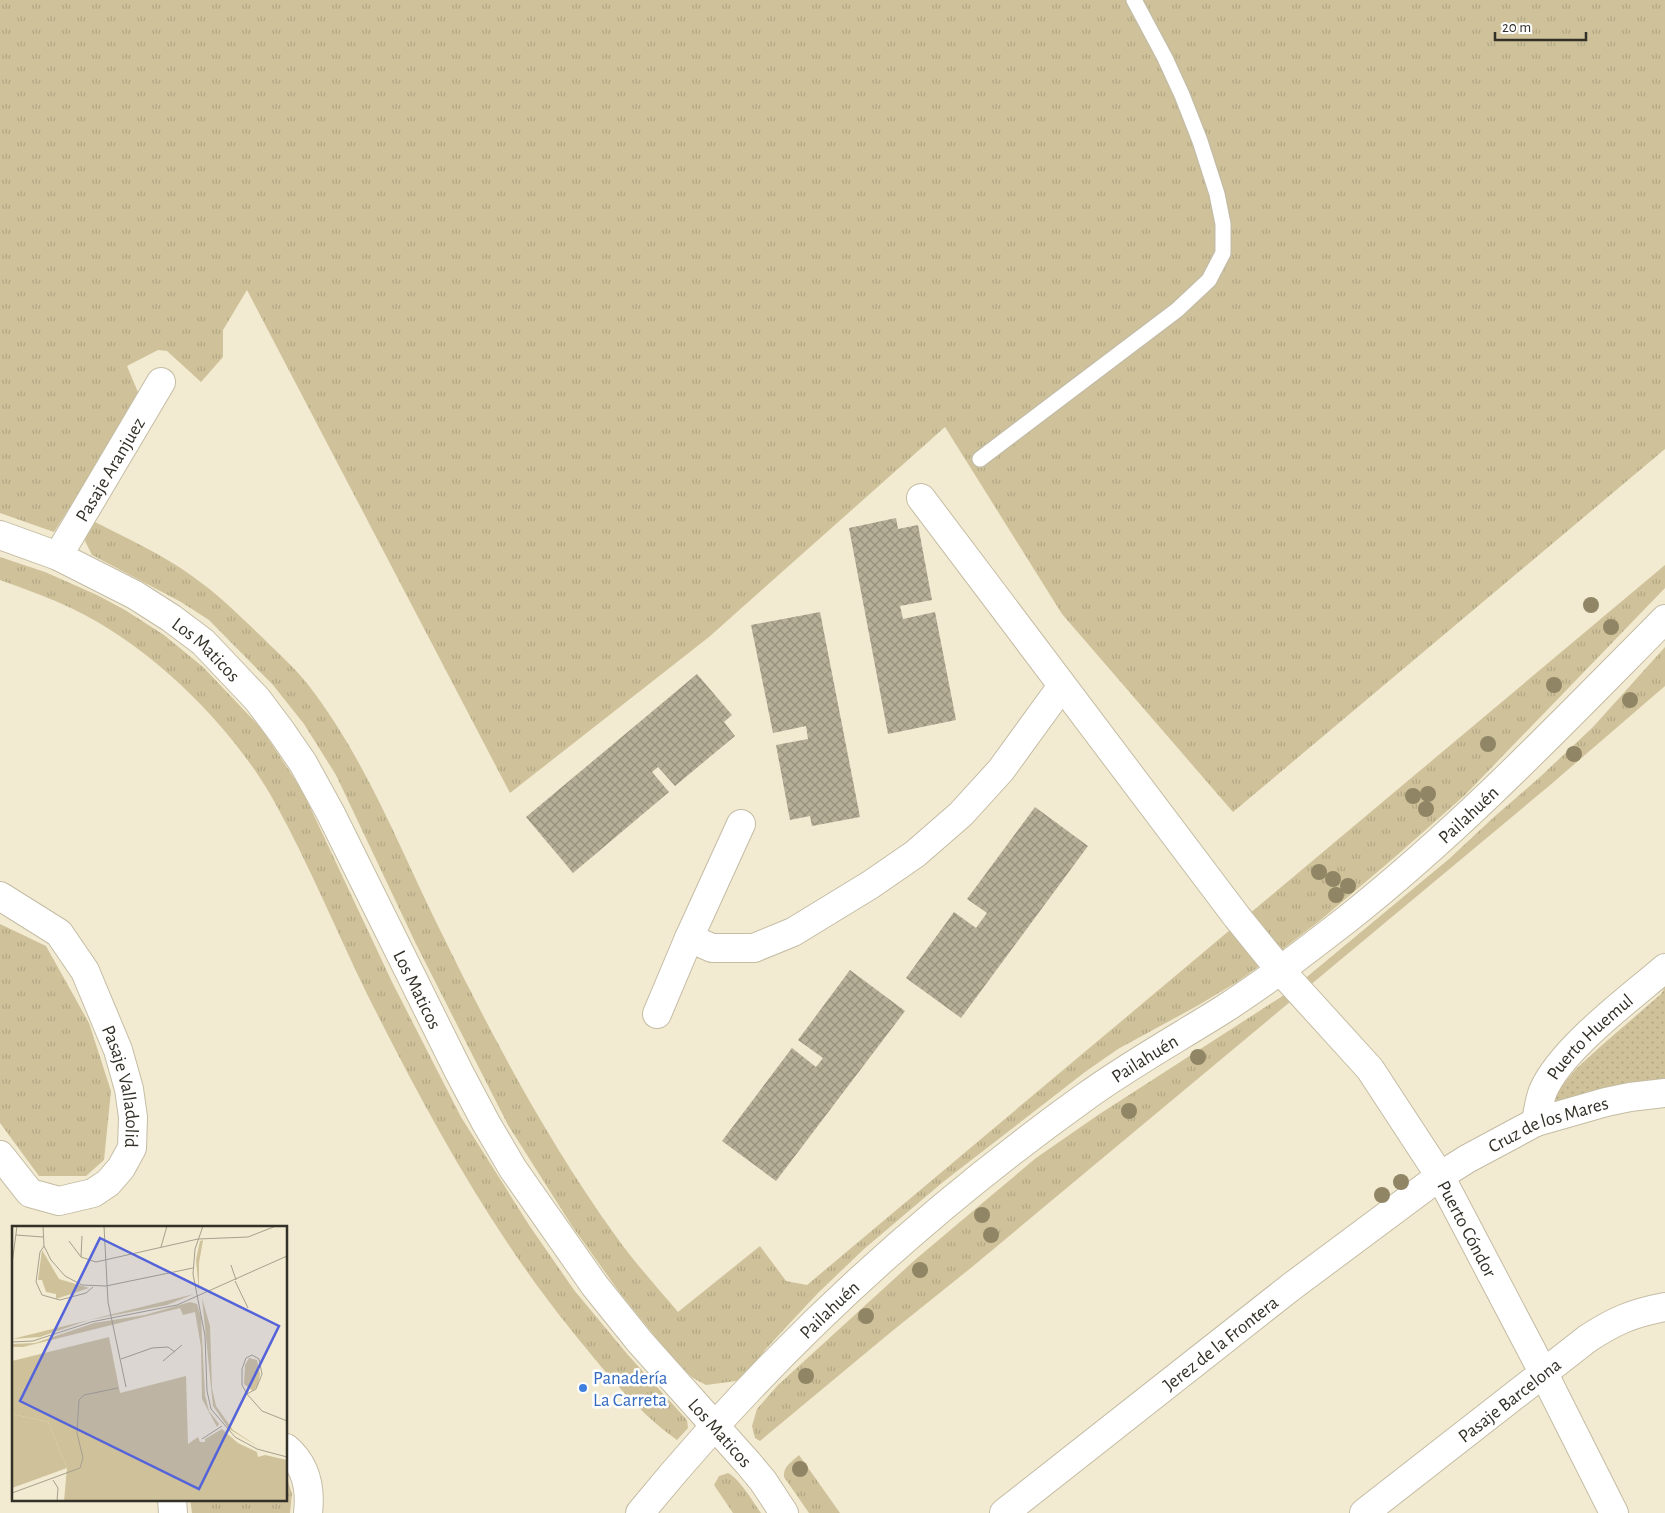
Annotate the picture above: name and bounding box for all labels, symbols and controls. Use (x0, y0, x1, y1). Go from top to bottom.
scale bar (1495, 10, 1586, 42)
text: 20 m (1502, 20, 1531, 35)
street label: Pasaje Aranjuez (73, 414, 149, 525)
street label: Los Maticos (168, 614, 243, 686)
street label: Pailahuén (1435, 783, 1503, 848)
street label: Los Maticos (389, 948, 444, 1032)
street label: Puerto Huemul (1544, 991, 1637, 1084)
street label: Pasaje Valladolid (98, 1023, 141, 1148)
street label: Pailahuén (1108, 1031, 1182, 1087)
street label: Cruz de los Mares (1485, 1094, 1611, 1157)
street label: Puerto Cóndor (1433, 1178, 1499, 1281)
inset map (12, 1226, 288, 1500)
street label: Pailahuén (796, 1278, 863, 1343)
street label: Jerez de la Frontera (1160, 1293, 1282, 1395)
street label: Pasaje Barcelona (1455, 1355, 1565, 1447)
place label: Panadería La Carreta (593, 1369, 668, 1410)
marker: Panadería La Carreta (577, 1382, 589, 1394)
street label: Los Maticos (684, 1395, 755, 1471)

